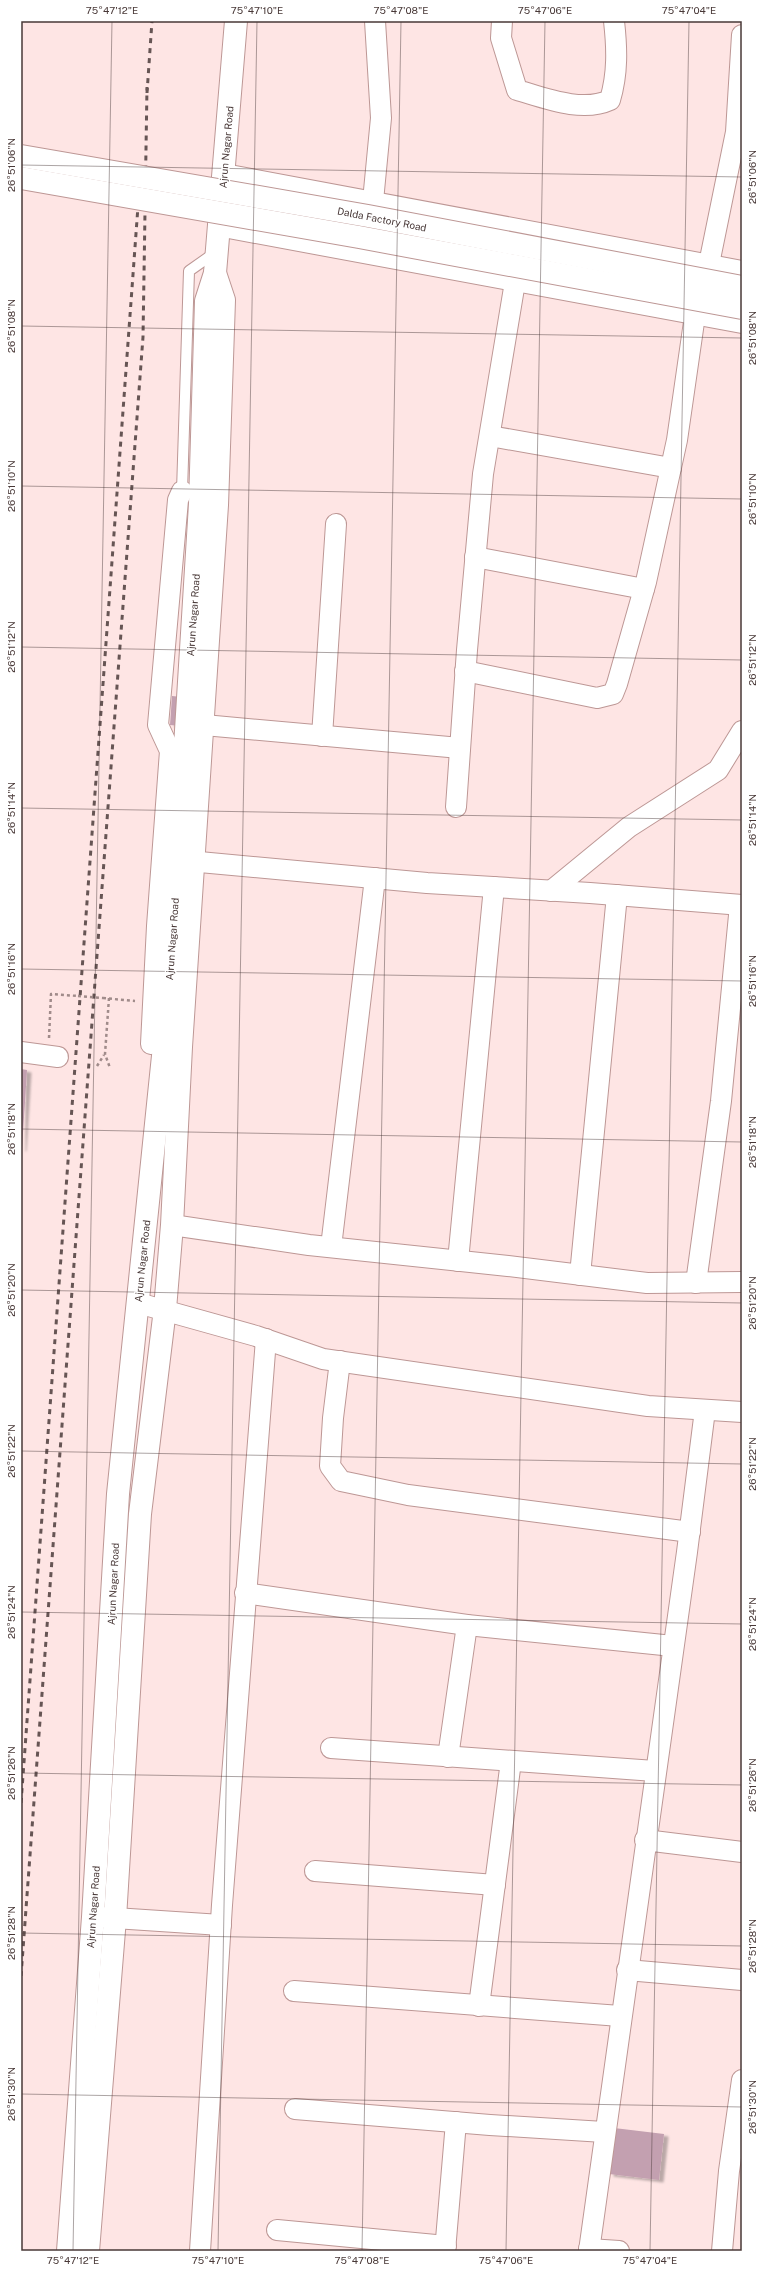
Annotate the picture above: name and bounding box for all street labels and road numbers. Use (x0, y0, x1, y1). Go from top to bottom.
street label: Ajrun Nagar Road (216, 105, 236, 189)
street label: Dalda Factory Road (336, 204, 428, 234)
street label: Ajrun Nagar Road (184, 573, 202, 657)
street label: Ajrun Nagar Road (163, 897, 181, 981)
street label: Ajrun Nagar Road (132, 1219, 152, 1303)
street label: Ajrun Nagar Road (105, 1542, 121, 1625)
street label: Ajrun Nagar Road (84, 1865, 102, 1949)

